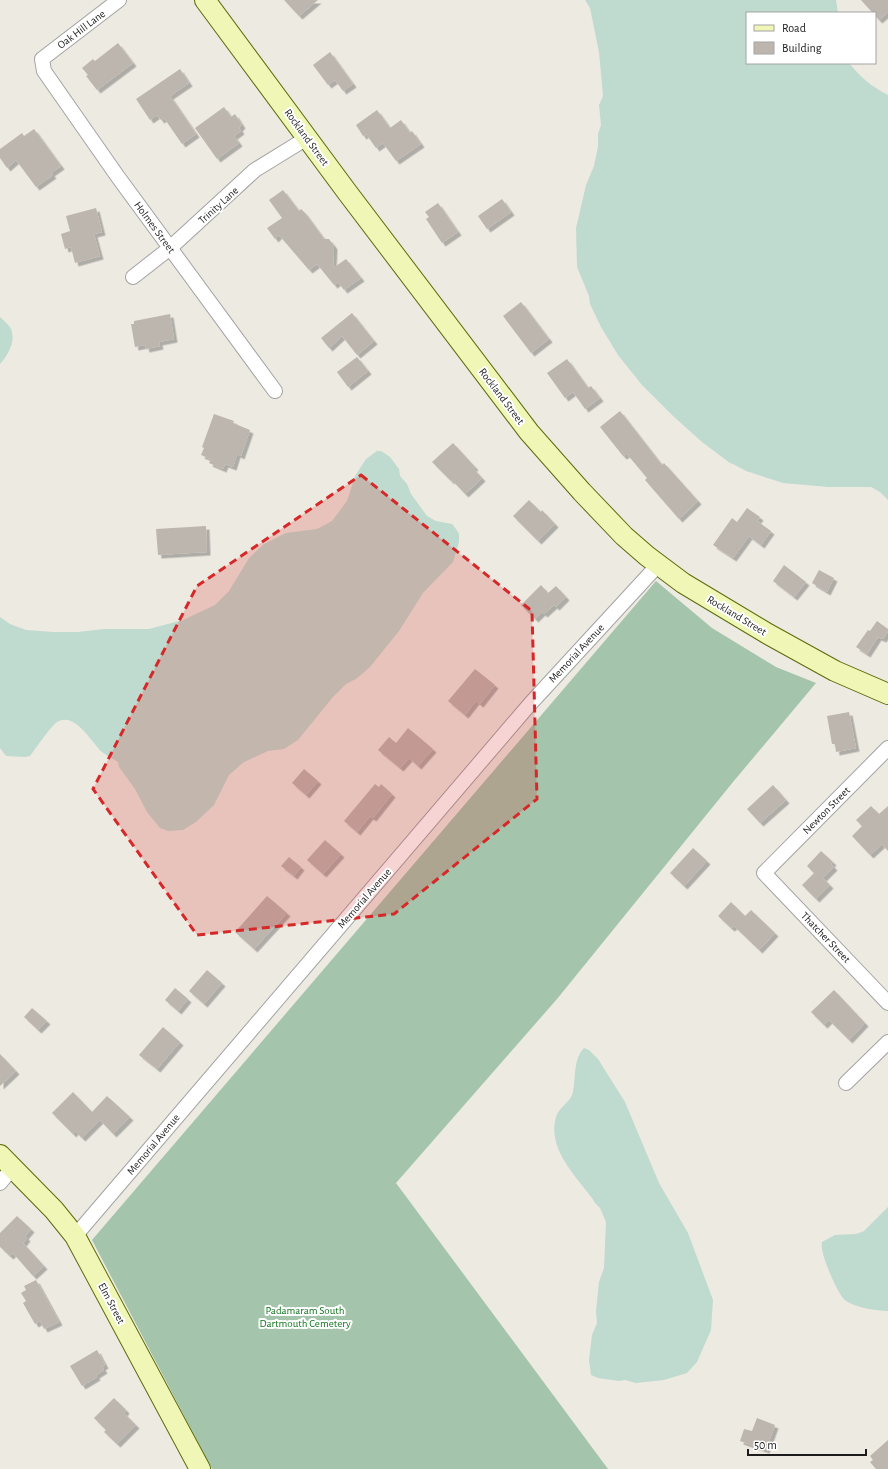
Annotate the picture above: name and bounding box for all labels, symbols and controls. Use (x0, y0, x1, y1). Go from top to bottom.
street label: Oak Hill Lane (55, 8, 107, 51)
legend (746, 12, 876, 64)
text: Road (782, 22, 806, 34)
text: Building (782, 42, 822, 54)
street label: Rockland Street (282, 107, 331, 168)
street label: Trinity Lane (196, 185, 240, 226)
street label: Holmes Street (132, 199, 177, 256)
street label: Rockland Street (477, 366, 526, 427)
street label: Rockland Street (705, 593, 769, 638)
street label: Memorial Avenue (547, 622, 606, 685)
street label: Newton Street (801, 784, 852, 836)
street label: Memorial Avenue (335, 866, 393, 930)
street label: Thatcher Street (799, 910, 853, 965)
street label: Memorial Avenue (125, 1112, 182, 1177)
street label: Elm Street (96, 1281, 127, 1326)
park label: Padamaram South Dartmouth Cemetery (259, 1305, 351, 1329)
scale bar (748, 1431, 866, 1457)
text: 50 m (754, 1439, 777, 1451)

